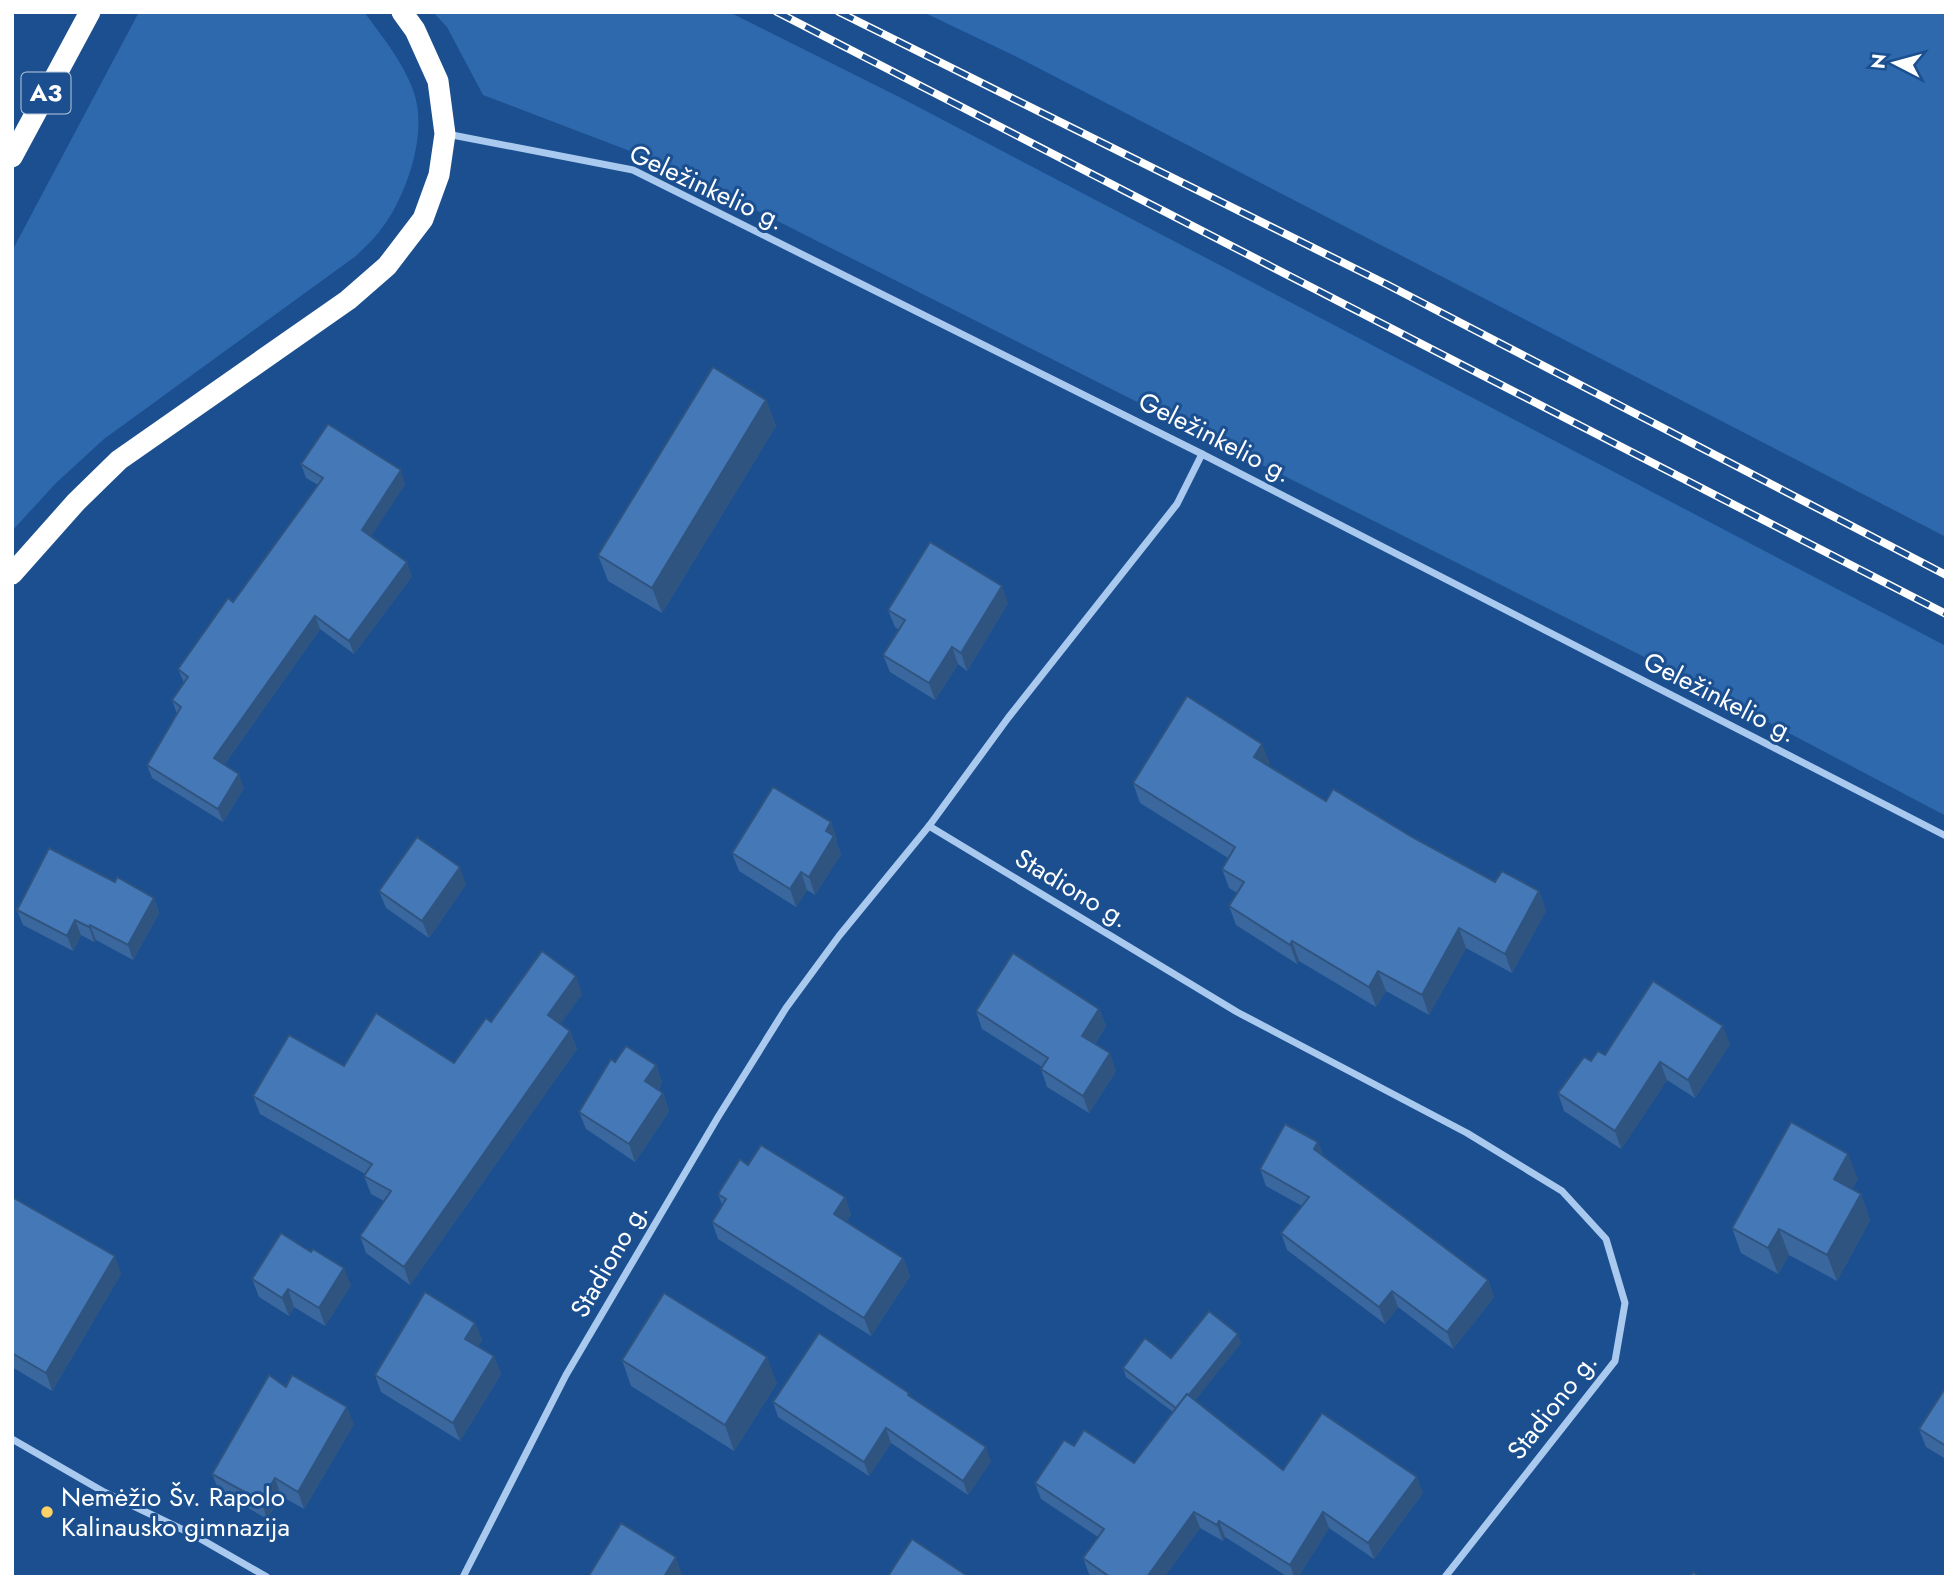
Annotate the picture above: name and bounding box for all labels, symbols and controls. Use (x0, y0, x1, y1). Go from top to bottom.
north arrow (1860, 28, 1930, 98)
text: N (1864, 52, 1893, 70)
road number: A3 (22, 72, 70, 114)
street label: Geležinkelio g. (623, 134, 791, 240)
street label: Geležinkelio g. (1132, 382, 1298, 492)
street label: Geležinkelio g. (1637, 642, 1803, 752)
street label: Stadiono g. (1008, 839, 1136, 937)
street label: Stadiono g. (561, 1195, 657, 1325)
street label: Stadiono g. (1498, 1344, 1606, 1468)
place label: Nemėžio Šv. Rapolo Kalinausko gimnazija (61, 1478, 290, 1546)
marker: Nemėžio Šv. Rapolo Kalinausko gimnazija (39, 1504, 55, 1520)

